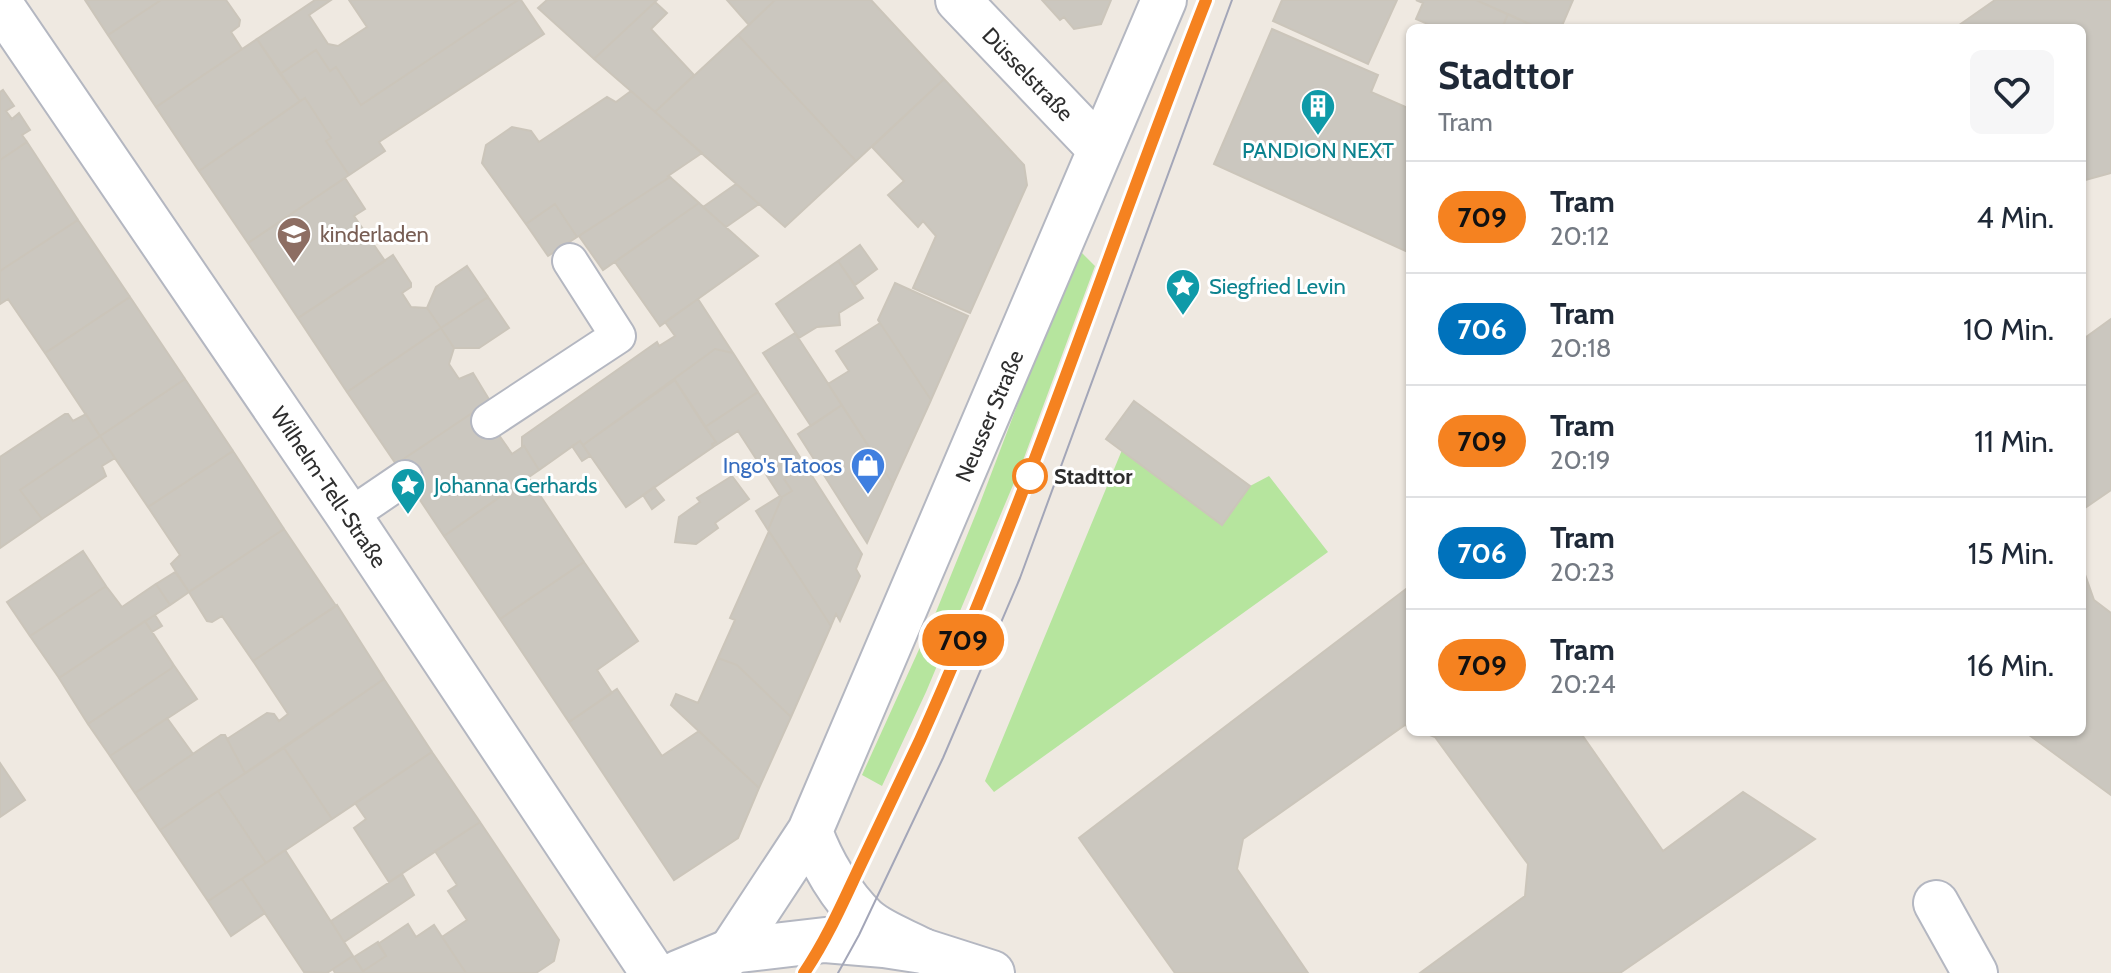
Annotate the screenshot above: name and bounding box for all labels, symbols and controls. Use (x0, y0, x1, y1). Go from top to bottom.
street label: Düsselstraße (976, 22, 1079, 127)
button: heart (1970, 50, 2054, 134)
text: Stadttor (1438, 52, 1574, 99)
building icon: PANDION NEXT (1299, 87, 1337, 137)
text: Tram (1438, 106, 1493, 138)
place label: PANDION NEXT (1242, 137, 1394, 164)
text: Tram (1550, 183, 1615, 220)
text: 4 Min. (1976, 199, 2054, 236)
text: 709 (1457, 200, 1507, 234)
school or university icon: kinderladen (275, 215, 313, 265)
text: 20:12 (1550, 220, 1609, 252)
place label: kinderladen (320, 221, 429, 248)
place icon: Siegfried Levin (1164, 267, 1202, 317)
place label: Siegfried Levin (1209, 273, 1346, 300)
text: Tram (1550, 295, 1615, 332)
text: 10 Min. (1963, 311, 2054, 348)
text: 706 (1457, 312, 1507, 346)
text: 20:18 (1550, 332, 1611, 364)
street label: Neusser Straße (950, 346, 1029, 486)
street label: Wilhelm-Tell-Straße (265, 402, 392, 573)
text: Tram (1550, 407, 1615, 444)
text: 11 Min. (1974, 423, 2054, 460)
text: 709 (1457, 424, 1507, 458)
text: 20:19 (1550, 444, 1610, 476)
shop icon: Ingo's Tatoos (849, 446, 887, 496)
place label: Ingo's Tatoos (723, 452, 842, 479)
marker: Stadttor (1013, 459, 1047, 493)
place label: Stadttor (1054, 463, 1133, 490)
place icon: Johanna Gerhards (389, 466, 427, 516)
place label: Johanna Gerhards (433, 472, 597, 499)
text: Tram (1550, 519, 1615, 556)
text: 15 Min. (1968, 535, 2054, 572)
text: 706 (1457, 536, 1507, 570)
text: 20:23 (1550, 556, 1615, 588)
line badge: 709 (917, 614, 1009, 666)
text: 709 (938, 623, 988, 657)
text: Tram (1550, 631, 1615, 668)
text: 16 Min. (1967, 647, 2054, 684)
text: 709 (1457, 648, 1507, 682)
text: 20:24 (1550, 668, 1616, 700)

